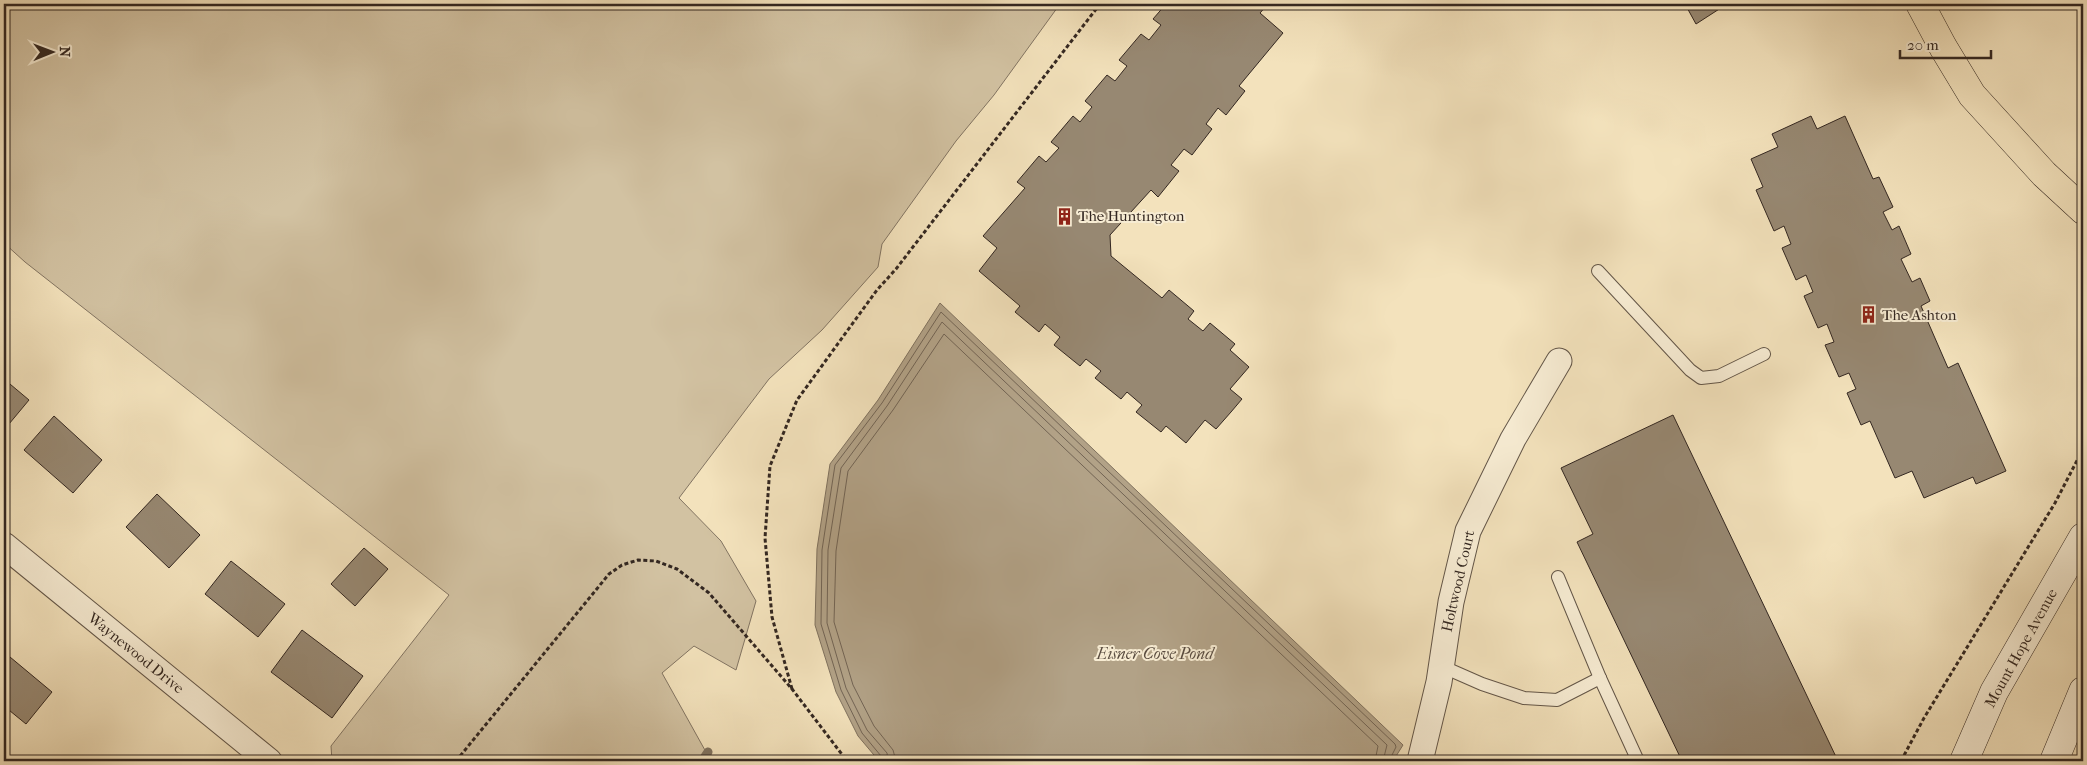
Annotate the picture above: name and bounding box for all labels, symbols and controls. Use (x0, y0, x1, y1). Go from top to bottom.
north arrow (28, 28, 78, 78)
scale bar (1900, 28, 1991, 60)
text: 20 m (1907, 36, 1939, 54)
text: N (56, 46, 73, 58)
building icon: The Huntington (1054, 206, 1074, 226)
place label: The Huntington (1078, 207, 1185, 225)
building icon: The Ashton (1858, 305, 1878, 325)
place label: The Ashton (1882, 306, 1957, 324)
street label: Holtwood Court (1438, 528, 1479, 634)
street label: Mount Hope Avenue (1981, 585, 2061, 711)
street label: Waynewood Drive (84, 608, 188, 698)
water label: Eisner Cove Pond (1096, 644, 1215, 663)

